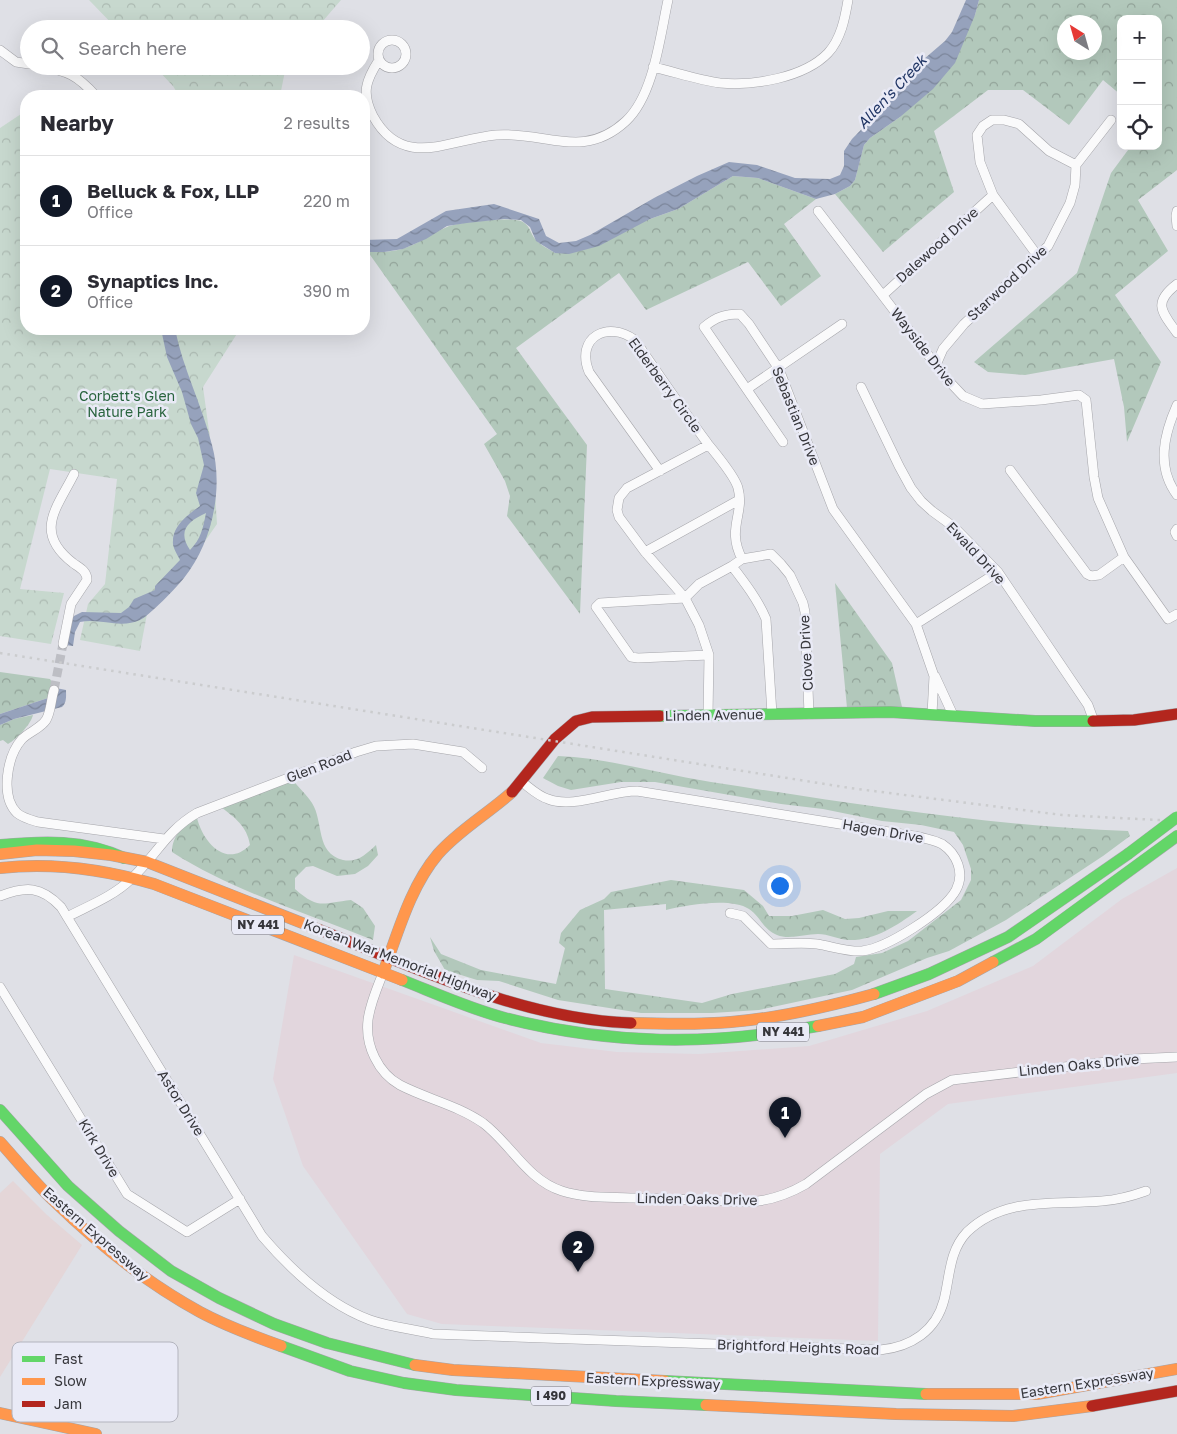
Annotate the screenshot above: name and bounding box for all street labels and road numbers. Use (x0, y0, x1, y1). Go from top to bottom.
street label: Dalewood Drive (892, 203, 981, 286)
street label: Starwood Drive (963, 241, 1050, 324)
street label: Wayside Drive (888, 304, 959, 389)
street label: Elderberry Circle (625, 334, 706, 435)
street label: Sebastian Drive (769, 364, 824, 468)
street label: Ewald Drive (943, 518, 1009, 587)
street label: Clove Drive (795, 615, 816, 691)
street label: Linden Avenue (665, 705, 763, 724)
street label: Glen Road (284, 745, 354, 786)
street label: Hagen Drive (841, 815, 925, 846)
street label: Korean War Memorial Highway (301, 915, 499, 1004)
road number: NY 441 (232, 916, 284, 934)
road number: NY 441 (757, 1022, 809, 1042)
street label: Linden Oaks Drive (1018, 1050, 1140, 1079)
street label: Astor Drive (155, 1067, 208, 1139)
street label: Kirk Drive (75, 1116, 123, 1180)
street label: Eastern Expressway (40, 1183, 153, 1284)
street label: Linden Oaks Drive (636, 1189, 758, 1208)
street label: Brightford Heights Road (717, 1335, 880, 1358)
street label: Eastern Expressway (1019, 1364, 1155, 1401)
street label: Eastern Expressway (585, 1368, 721, 1393)
road number: I 490 (531, 1386, 571, 1405)

